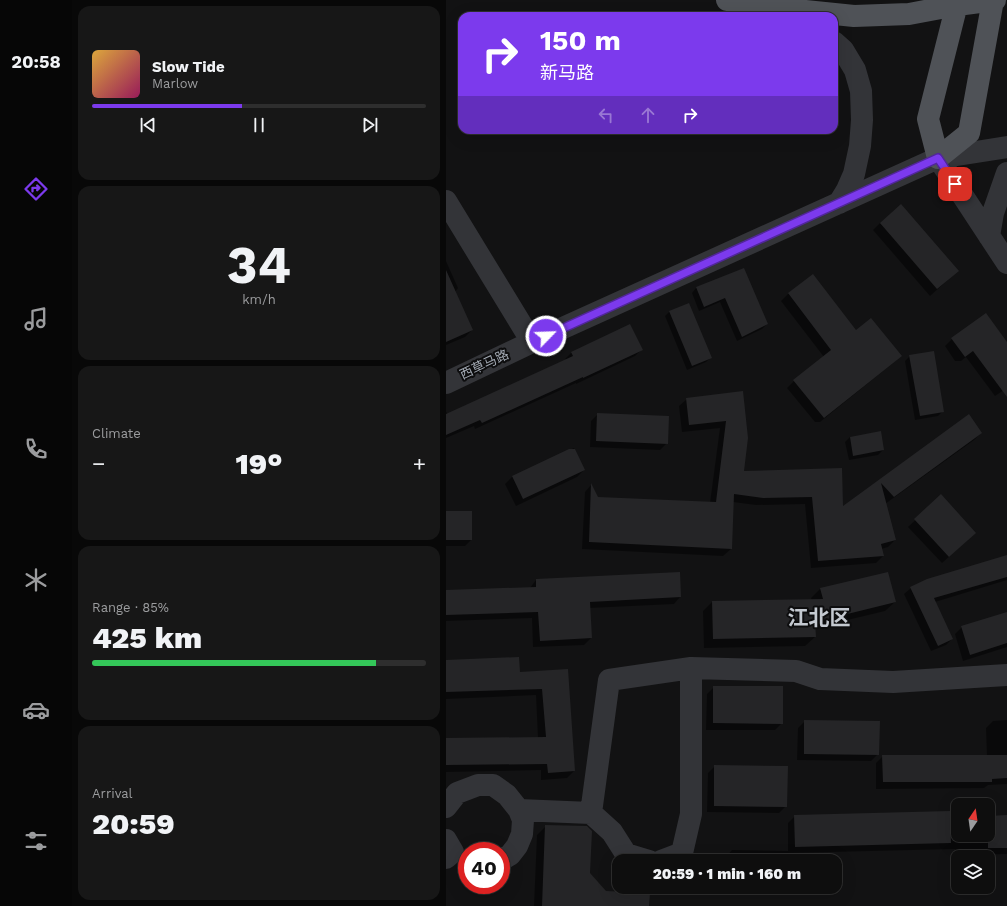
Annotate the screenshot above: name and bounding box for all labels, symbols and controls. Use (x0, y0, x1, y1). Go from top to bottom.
text: 150 m (540, 24, 621, 57)
icon: right (474, 28, 526, 80)
text: 20:58 (11, 51, 61, 72)
text: Slow Tide (152, 58, 225, 76)
text: 新马路 (540, 62, 594, 83)
text: Marlow (152, 76, 198, 91)
icon: left (595, 104, 617, 126)
icon: ahead (637, 104, 659, 126)
icon: right (679, 104, 701, 126)
icon: previous (137, 114, 159, 136)
icon: pause (248, 114, 270, 136)
icon: next (359, 114, 381, 136)
pin (938, 167, 972, 201)
icon: arrive (944, 173, 966, 195)
icon: directions (22, 175, 50, 203)
text: 34 (227, 235, 291, 296)
text: km/h (242, 292, 276, 307)
icon: music (22, 305, 50, 333)
position arrow (525, 315, 567, 357)
street label: 西草马路 (457, 347, 511, 382)
text: Climate (92, 426, 141, 441)
icon: phone (22, 435, 50, 463)
text: 19° (235, 446, 283, 481)
text: − (92, 451, 105, 476)
text: + (413, 451, 426, 476)
icon: climate (22, 566, 50, 594)
text: Range · 85% (92, 600, 169, 615)
district label: 江北区 (788, 605, 851, 630)
text: 425 km (92, 620, 202, 655)
icon: car (22, 696, 50, 724)
text: Arrival (92, 786, 133, 801)
north arrow (951, 798, 995, 842)
map controls (951, 798, 995, 894)
text: 20:59 (92, 806, 175, 841)
icon: filters (22, 827, 50, 855)
speed limit sign: 40 (458, 842, 510, 894)
button: layers (951, 850, 995, 894)
text: 20:59 · 1 min · 160 m (653, 865, 801, 883)

